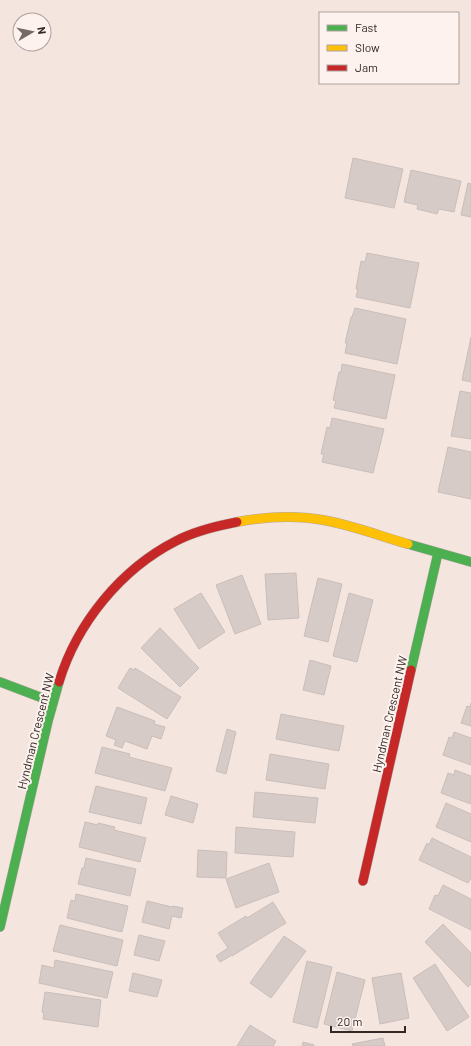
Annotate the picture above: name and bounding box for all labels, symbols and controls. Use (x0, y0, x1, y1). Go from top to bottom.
north arrow (12, 12, 52, 52)
legend (319, 12, 459, 84)
text: Fast (355, 20, 378, 34)
text: N (35, 26, 49, 35)
text: Slow (355, 40, 380, 54)
text: Jam (355, 60, 378, 74)
street label: Hyndman Crescent NW (369, 654, 409, 774)
street label: Hyndman Crescent NW (14, 671, 56, 791)
scale bar (331, 1008, 405, 1034)
text: 20 m (337, 1014, 363, 1028)

